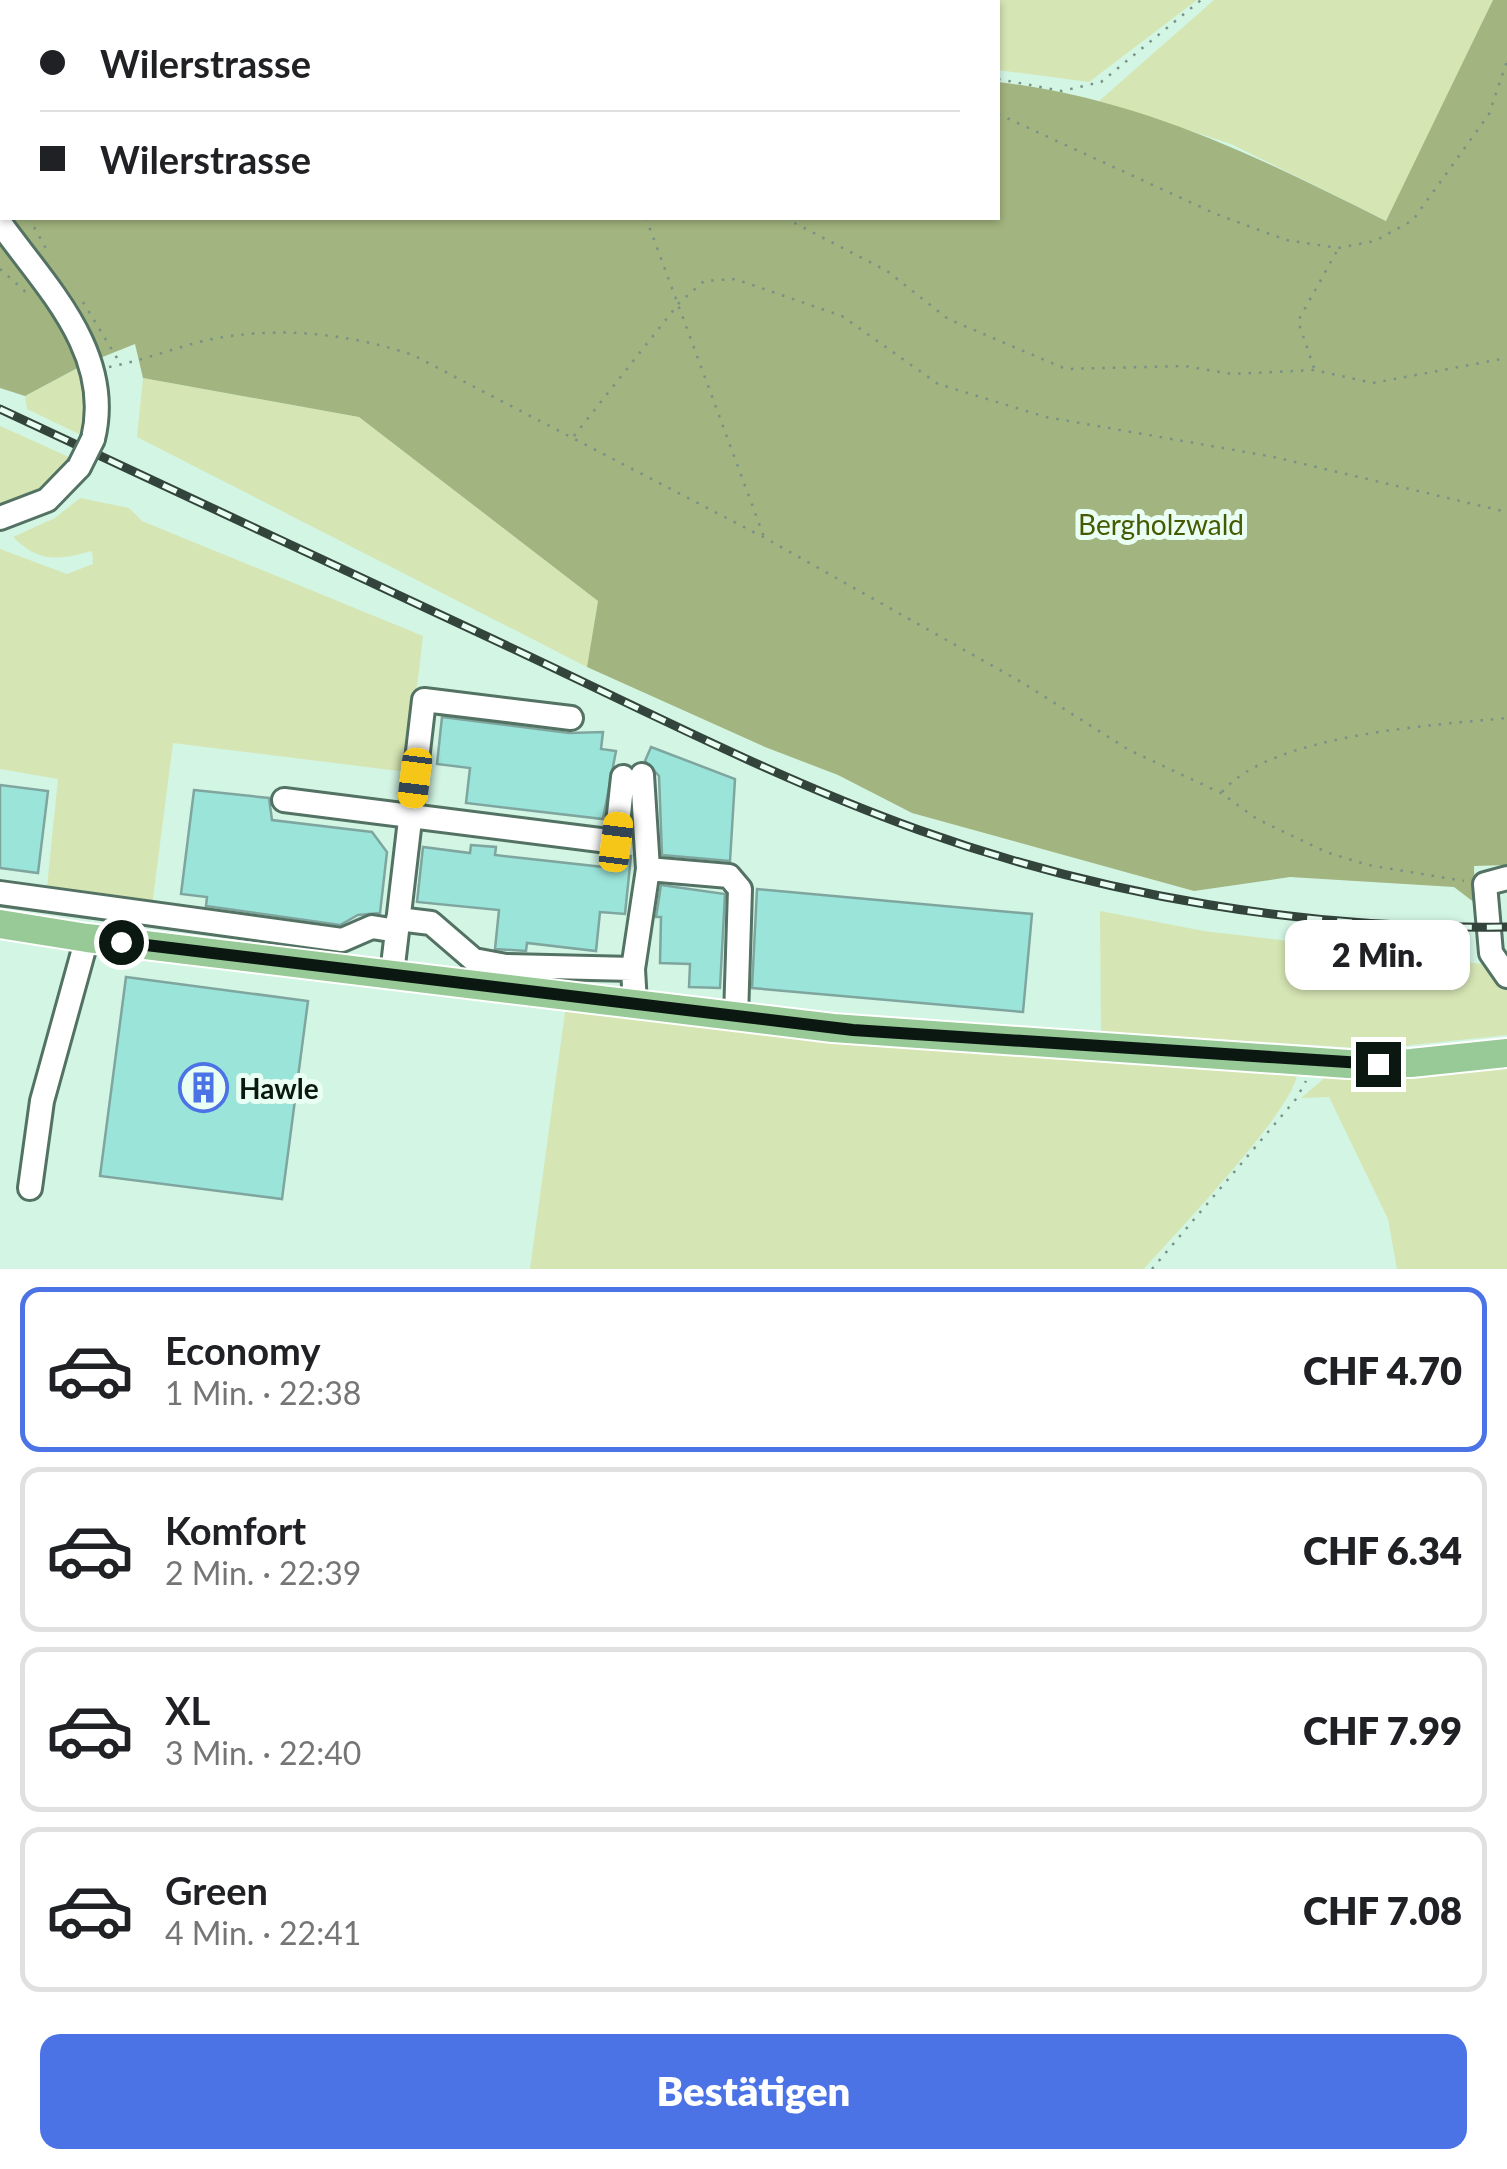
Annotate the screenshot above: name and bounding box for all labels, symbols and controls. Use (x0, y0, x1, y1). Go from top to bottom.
text: Wilerstrasse (100, 40, 311, 86)
text: Wilerstrasse (100, 136, 311, 182)
park label: Bergholzwald (1078, 507, 1244, 541)
car (396, 746, 434, 810)
car (597, 810, 635, 874)
callout: 2 Min. (1286, 919, 1470, 989)
route start (99, 920, 144, 965)
text: 2 Min. (1332, 935, 1423, 974)
route end (1356, 1042, 1401, 1087)
building icon: Hawle (178, 1062, 230, 1114)
place label: Hawle (239, 1071, 319, 1105)
icon: car (45, 1325, 135, 1415)
text: Economy (165, 1327, 320, 1373)
text: CHF 4.70 (1303, 1347, 1462, 1393)
text: 1 Min. · 22:38 (165, 1373, 361, 1412)
icon: car (45, 1505, 135, 1595)
text: Komfort (165, 1507, 306, 1553)
text: CHF 6.34 (1303, 1527, 1462, 1573)
text: 2 Min. · 22:39 (165, 1553, 361, 1592)
icon: car (45, 1685, 135, 1775)
text: XL (165, 1687, 210, 1733)
text: CHF 7.99 (1303, 1707, 1462, 1753)
text: 3 Min. · 22:40 (165, 1733, 361, 1772)
icon: car (45, 1865, 135, 1955)
text: Green (165, 1867, 268, 1913)
text: CHF 7.08 (1303, 1887, 1462, 1933)
text: 4 Min. · 22:41 (165, 1913, 361, 1952)
button: Bestätigen (40, 2034, 1467, 2149)

